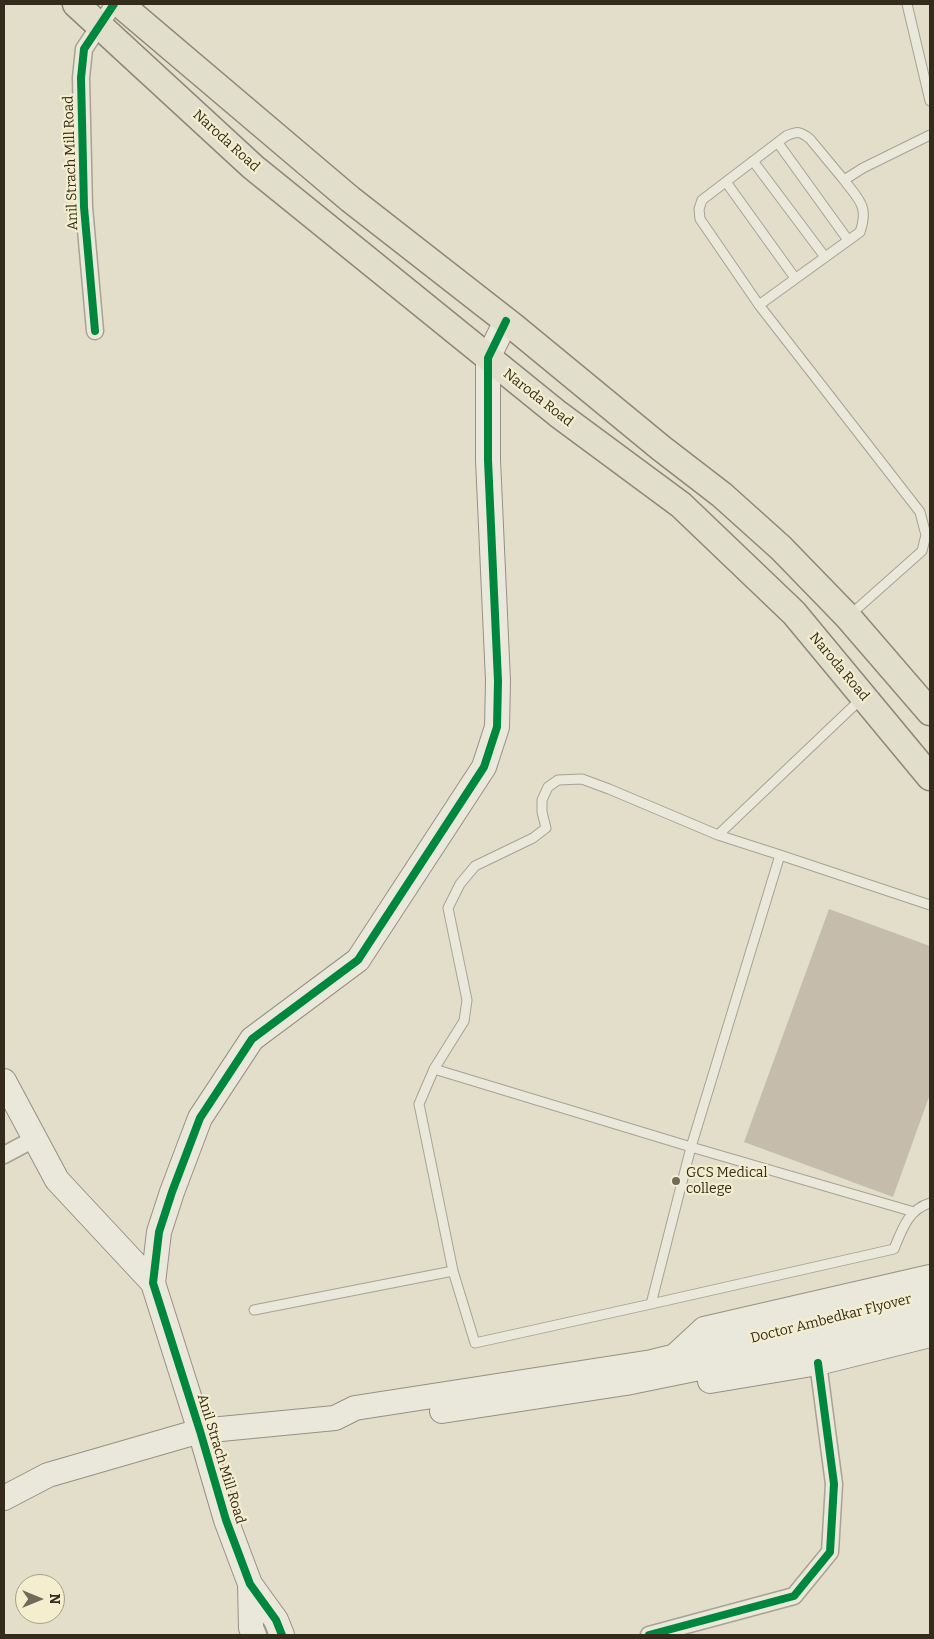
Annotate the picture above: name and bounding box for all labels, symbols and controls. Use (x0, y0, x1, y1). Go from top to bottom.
street label: Anil Strach Mill Road (60, 95, 82, 231)
street label: Naroda Road (189, 107, 263, 175)
street label: Naroda Road (500, 366, 576, 430)
street label: Naroda Road (806, 629, 872, 705)
place label: GCS Medical college (686, 1165, 768, 1198)
marker: GCS Medical college (670, 1175, 682, 1187)
street label: Doctor Ambedkar Flyover (749, 1291, 913, 1347)
street label: Anil Strach Mill Road (193, 1392, 249, 1526)
north arrow (15, 1574, 65, 1624)
text: N (46, 1594, 63, 1604)

